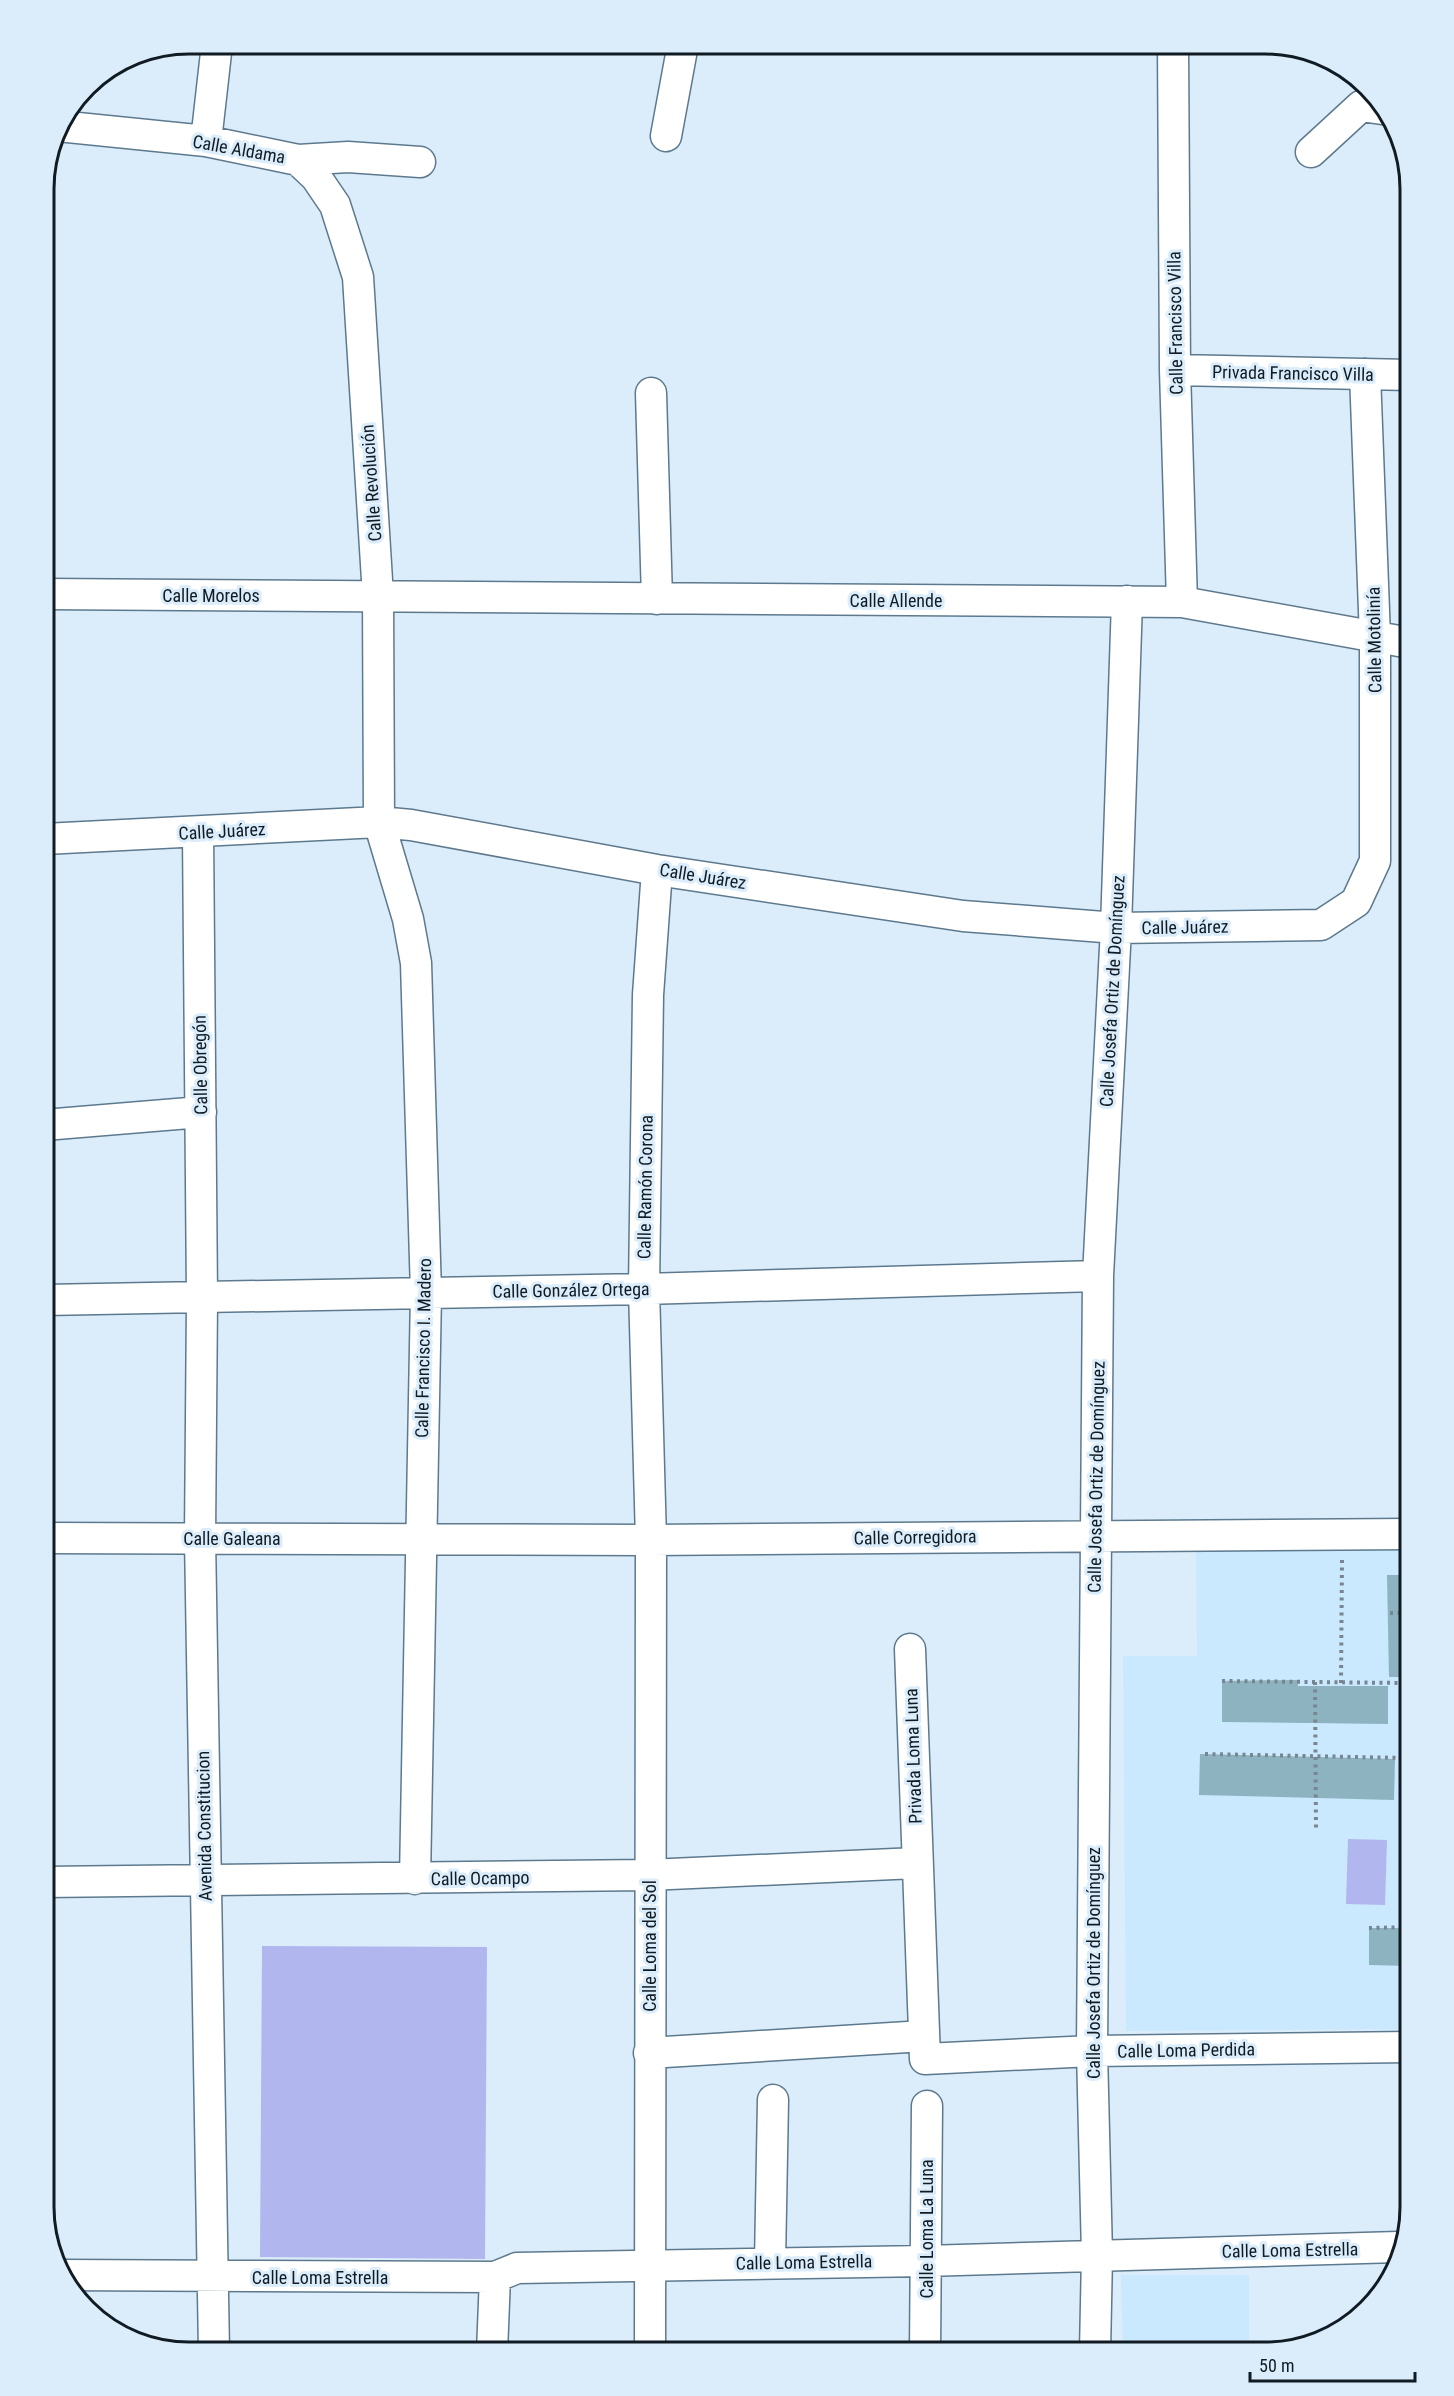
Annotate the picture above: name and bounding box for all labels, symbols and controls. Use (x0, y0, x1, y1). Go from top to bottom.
street label: Calle Aldama (191, 131, 287, 167)
street label: Calle Francisco Villa (1163, 251, 1187, 395)
street label: Privada Francisco Villa (1212, 361, 1374, 385)
street label: Calle Revolución (356, 424, 386, 542)
street label: Calle Morelos (162, 585, 260, 606)
street label: Calle Motolinía (1363, 587, 1385, 693)
street label: Calle Allende (850, 590, 942, 611)
street label: Calle Juárez (178, 818, 266, 844)
street label: Calle Juárez (658, 859, 748, 893)
street label: Calle Josefa Ortiz de Domínguez (1095, 875, 1129, 1107)
street label: Calle Juárez (1141, 916, 1229, 938)
street label: Calle Obregón (189, 1015, 211, 1115)
street label: Calle Ramón Corona (633, 1115, 657, 1259)
street label: Calle Francisco I. Madero (411, 1258, 435, 1438)
street label: Calle González Ortega (492, 1278, 650, 1302)
street label: Calle Josefa Ortiz de Domínguez (1083, 1361, 1109, 1593)
street label: Calle Corregidora (853, 1525, 977, 1549)
street label: Calle Galeana (183, 1528, 281, 1549)
street label: Privada Loma Luna (900, 1688, 926, 1824)
street label: Avenida Constitucion (192, 1751, 216, 1901)
street label: Calle Josefa Ortiz de Domínguez (1083, 1847, 1104, 2079)
street label: Calle Ocampo (430, 1867, 530, 1889)
street label: Calle Loma del Sol (639, 1880, 660, 2012)
street label: Calle Loma Perdida (1117, 2038, 1255, 2062)
street label: Calle Loma La Luna (916, 2159, 937, 2299)
street label: Calle Loma Estrella (1221, 2238, 1359, 2262)
street label: Calle Loma Estrella (735, 2250, 873, 2274)
street label: Calle Loma Estrella (252, 2267, 388, 2288)
scale bar (1250, 2345, 1415, 2383)
text: 50 m (1259, 2355, 1294, 2376)

